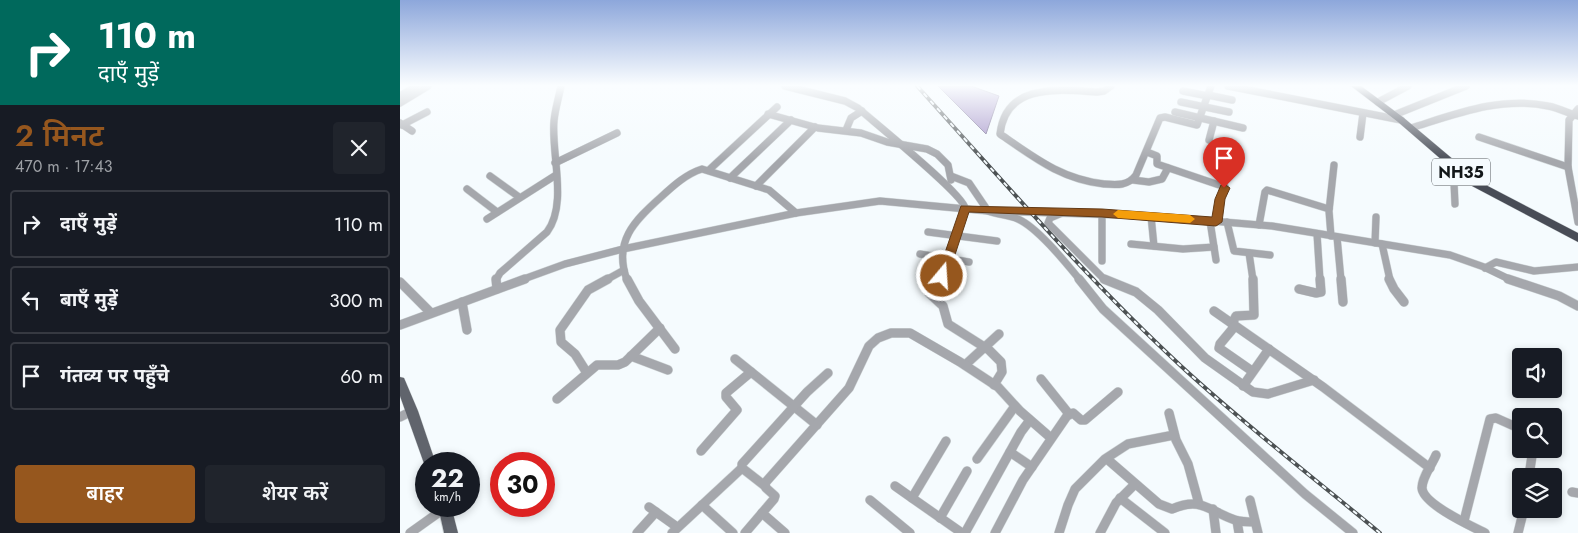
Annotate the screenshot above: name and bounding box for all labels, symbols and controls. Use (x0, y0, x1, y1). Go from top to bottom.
text: 110 m (98, 11, 196, 61)
icon: right (15, 20, 80, 85)
text: दाएँ मुड़ें (98, 57, 159, 89)
text: 2 मिनट (15, 114, 104, 157)
button: close (333, 122, 385, 174)
pin (1203, 137, 1245, 188)
icon: arrive (1210, 144, 1238, 172)
text: 470 m · 17:43 (15, 155, 112, 178)
road number: NH35 (1432, 158, 1490, 186)
icon: right (17, 210, 45, 238)
text: दाएँ मुड़ें (60, 210, 117, 237)
text: 110 m (334, 211, 383, 238)
position arrow (915, 249, 967, 301)
icon: left (17, 286, 45, 314)
text: बाएँ मुड़ें (60, 286, 118, 313)
text: 300 m (329, 287, 383, 314)
map controls (1512, 348, 1562, 518)
button: sound (1512, 348, 1562, 398)
icon: arrive (17, 362, 45, 390)
text: गंतव्य पर पहुँचे (60, 362, 169, 389)
text: 60 m (340, 363, 383, 390)
button: search (1512, 408, 1562, 458)
speed limit sign: 30 (490, 452, 555, 517)
text: 22 (431, 460, 464, 496)
button: बाहर (15, 465, 195, 523)
button: शेयर करें (205, 465, 385, 523)
button: layers (1512, 468, 1562, 518)
text: km/h (434, 488, 461, 506)

